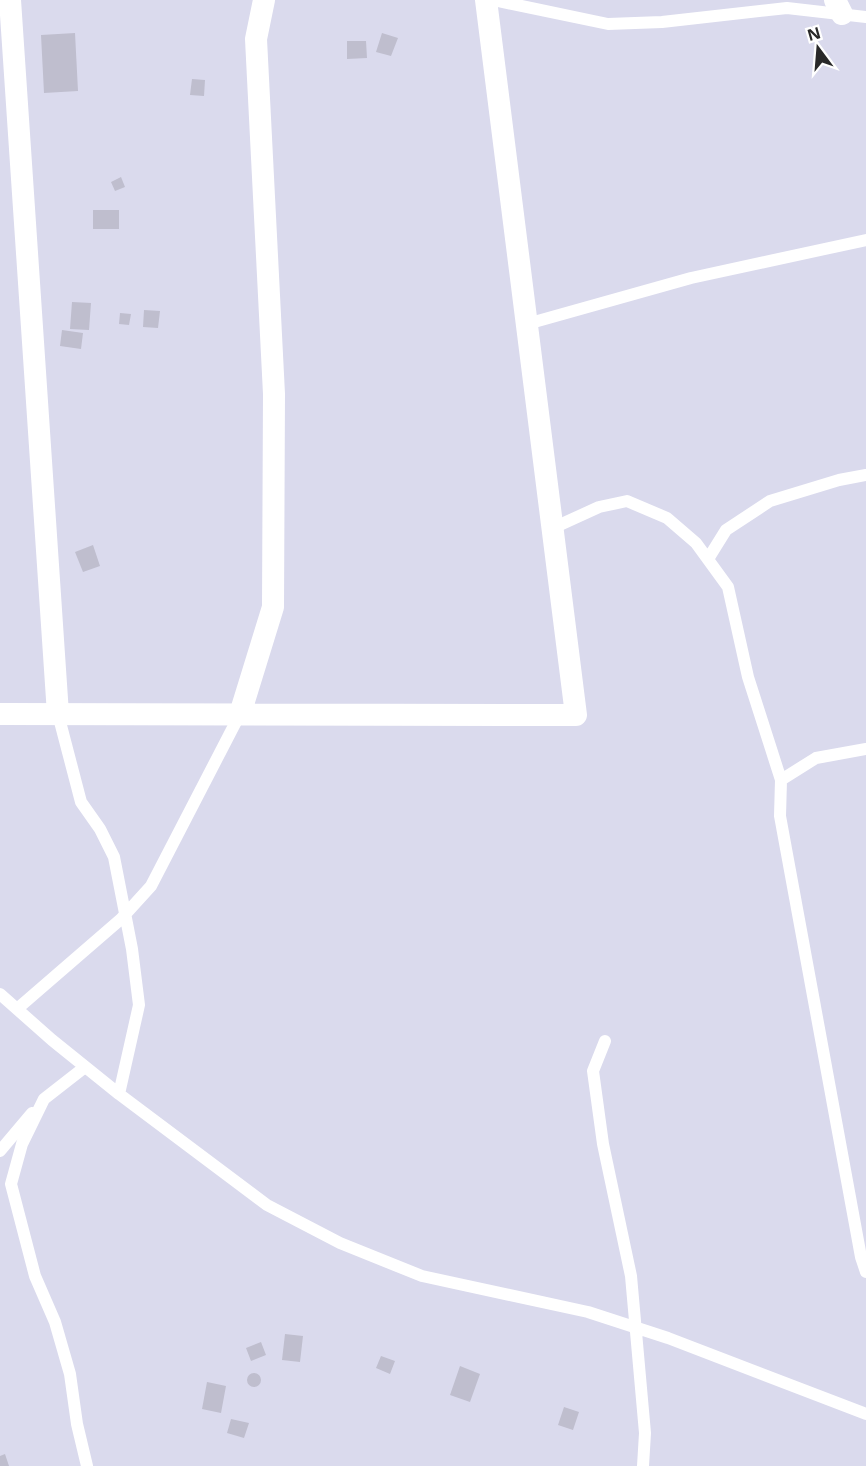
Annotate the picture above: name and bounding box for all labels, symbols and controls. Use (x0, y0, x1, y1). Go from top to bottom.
north arrow (788, 18, 848, 78)
text: N (805, 21, 823, 46)

